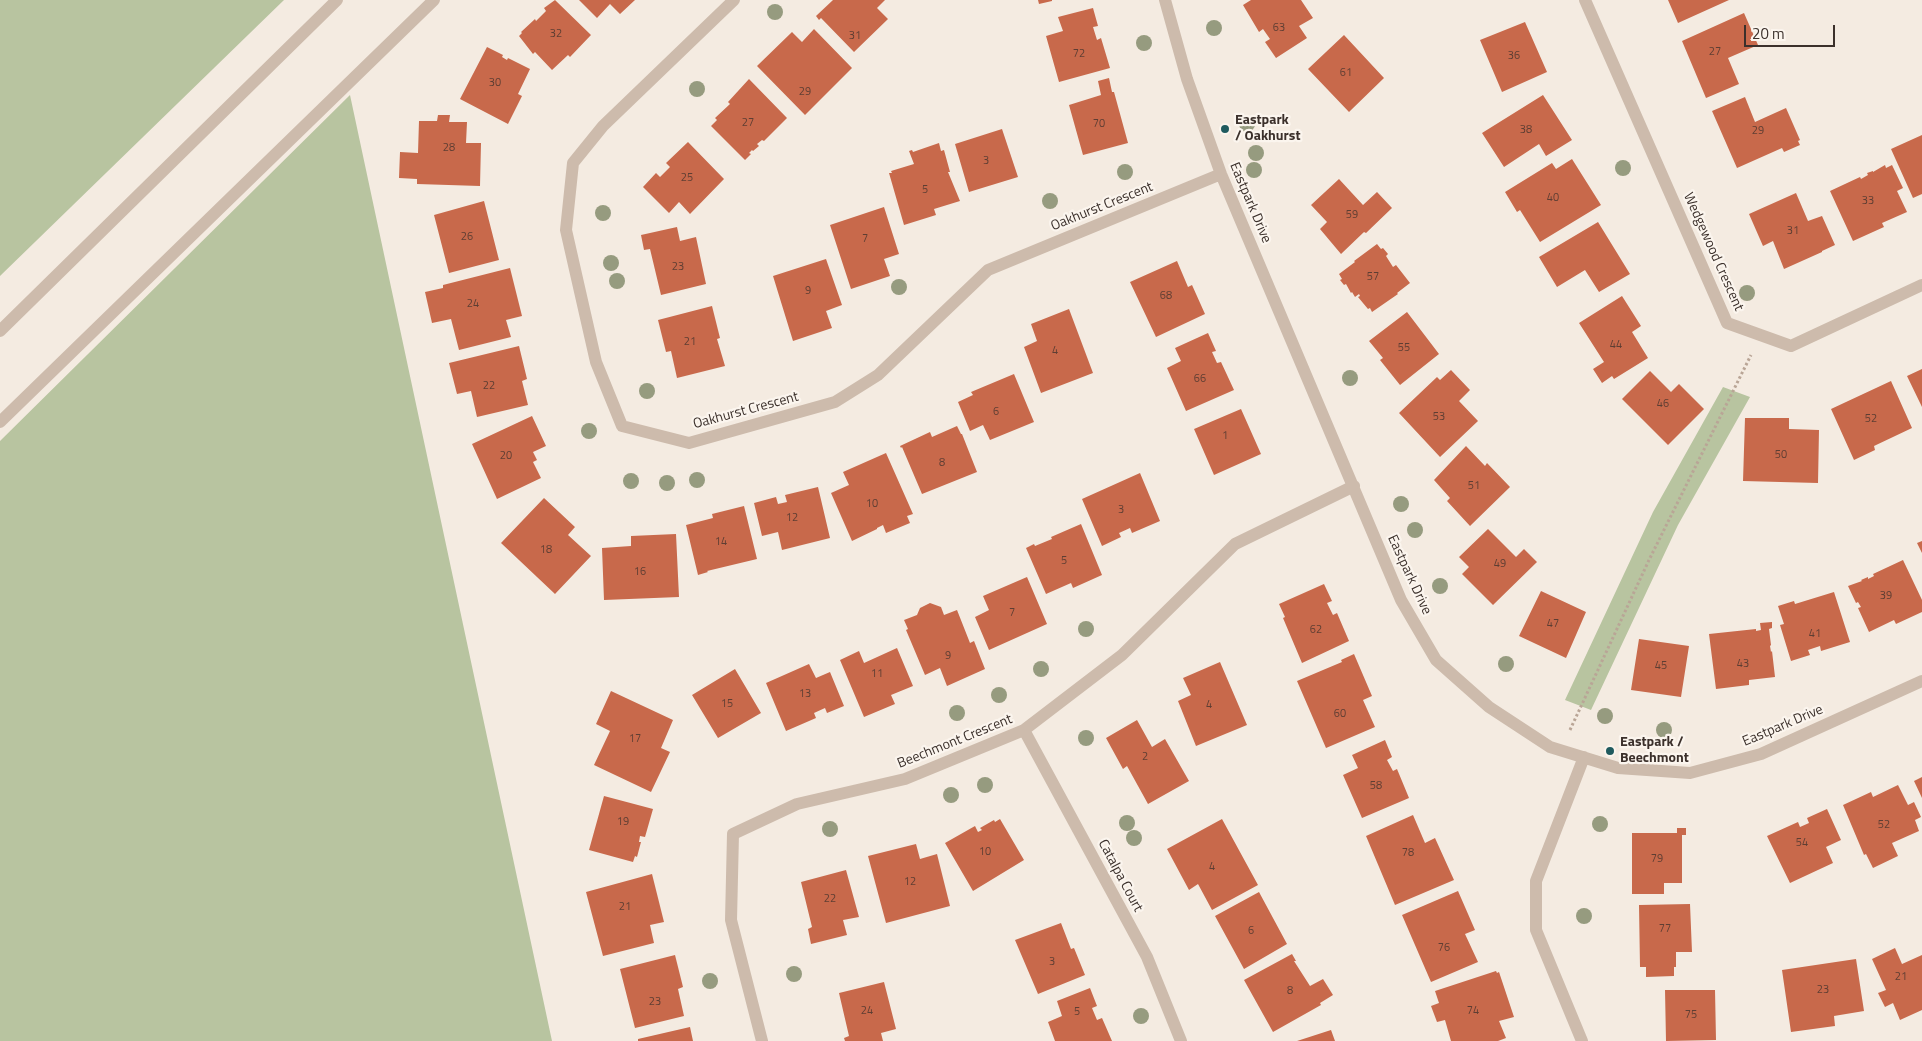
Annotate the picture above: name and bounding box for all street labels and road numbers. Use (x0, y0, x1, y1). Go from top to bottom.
street label: Eastpark Drive (1226, 160, 1274, 246)
street label: Oakhurst Crescent (1049, 179, 1155, 235)
street label: Wedgewood Crescent (1679, 190, 1747, 314)
street label: Oakhurst Crescent (691, 389, 801, 433)
street label: Eastpark Drive (1383, 533, 1435, 617)
street label: Eastpark Drive (1740, 702, 1826, 750)
street label: Beechmont Crescent (895, 711, 1015, 773)
street label: Catalpa Court (1094, 837, 1146, 915)

